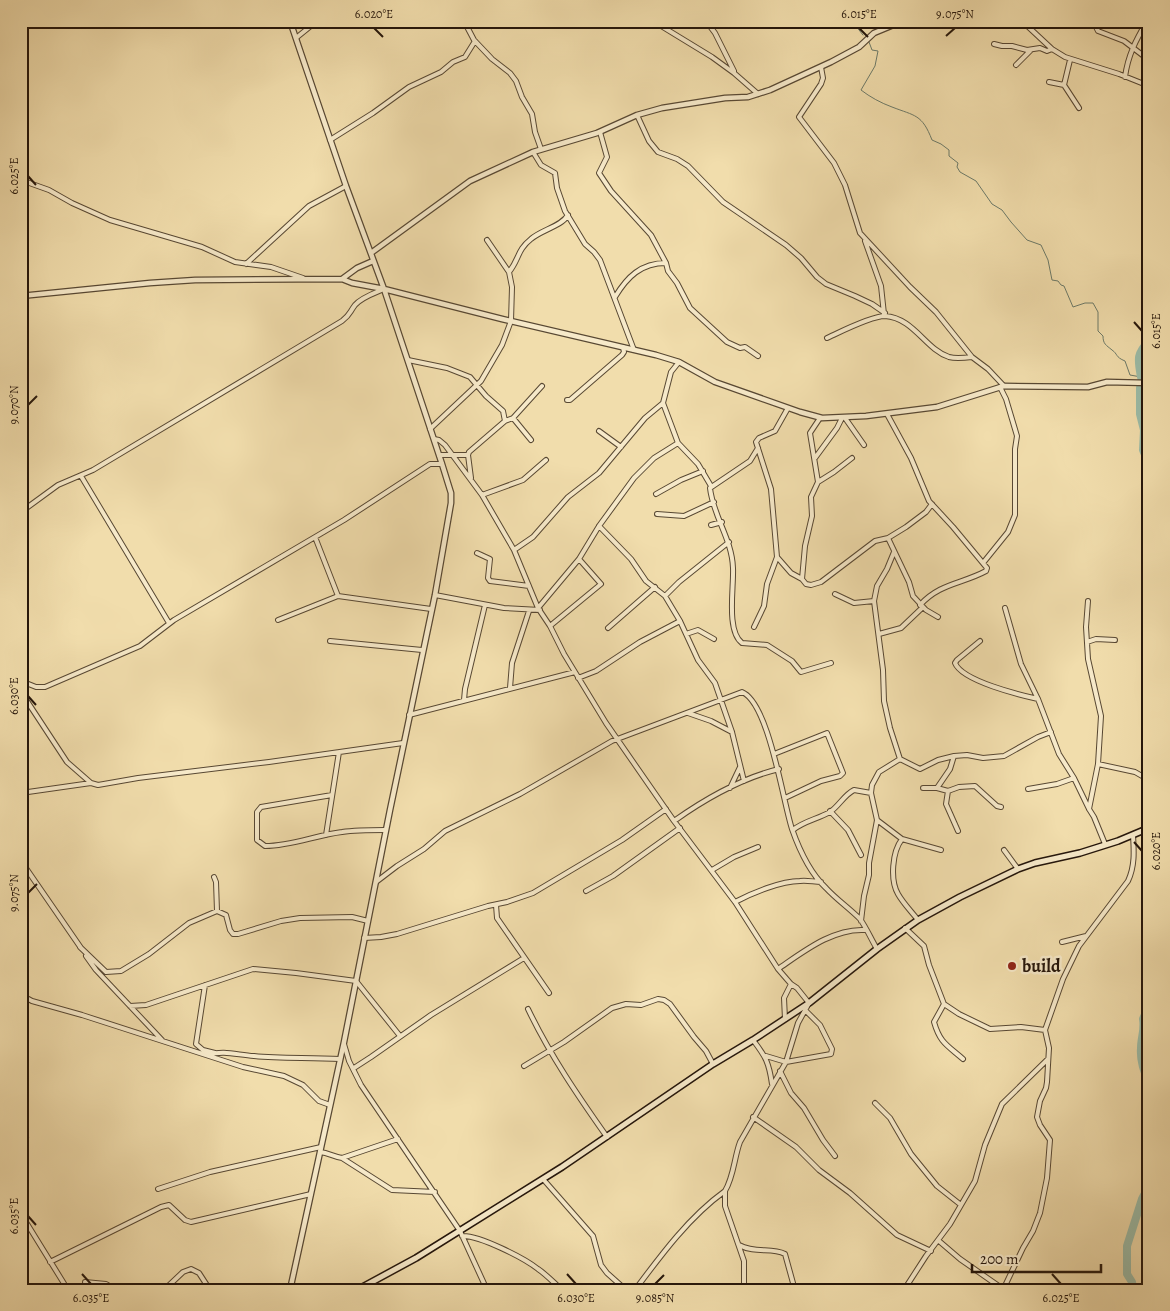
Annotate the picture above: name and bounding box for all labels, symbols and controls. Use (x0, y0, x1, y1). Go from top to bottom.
text: 6.020°E (355, 6, 393, 22)
text: 6.015°E (841, 6, 877, 22)
text: 9.075°N (936, 6, 974, 22)
text: 6.025°E (6, 157, 22, 195)
text: 6.015°E (1148, 313, 1164, 349)
text: 9.070°N (6, 385, 22, 425)
text: 6.030°E (6, 677, 22, 715)
text: 6.020°E (1148, 832, 1164, 870)
text: 9.075°N (6, 874, 22, 912)
place label: build (1021, 954, 1061, 978)
marker: build (1006, 960, 1018, 972)
text: 6.035°E (6, 1198, 22, 1234)
scale bar (972, 1241, 1101, 1273)
text: 200 m (980, 1249, 1019, 1269)
text: 6.035°E (73, 1290, 109, 1306)
text: 6.030°E (557, 1290, 595, 1306)
text: 9.085°N (636, 1290, 675, 1306)
text: 6.025°E (1042, 1290, 1080, 1306)

